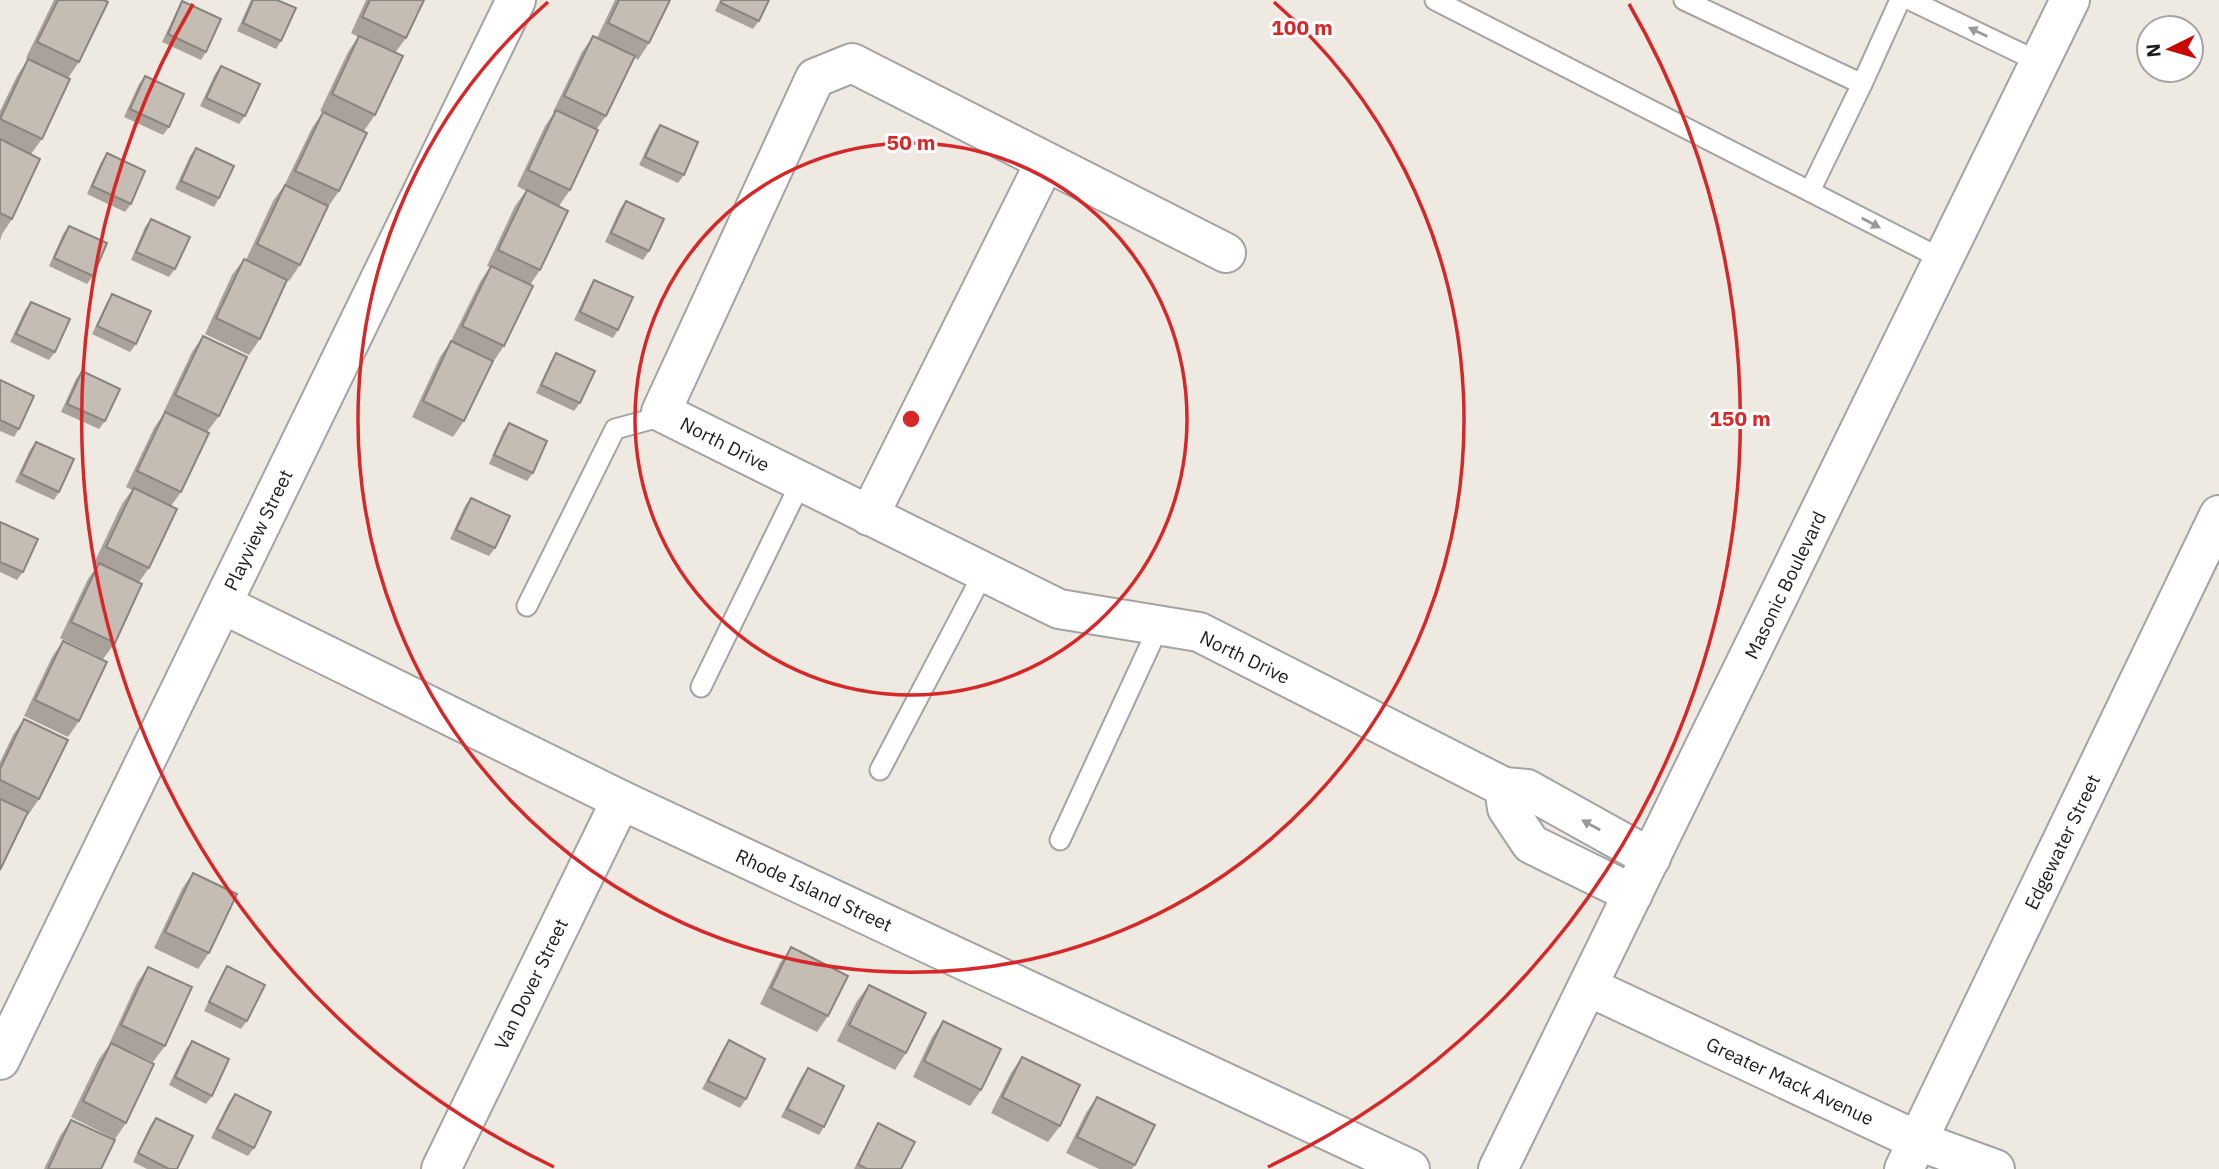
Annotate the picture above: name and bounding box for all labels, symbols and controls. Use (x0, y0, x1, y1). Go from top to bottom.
text: 100 m (1271, 13, 1333, 41)
north arrow (2135, 14, 2205, 84)
one-way arrow (1968, 27, 1988, 38)
text: N (2141, 43, 2166, 58)
text: 50 m (887, 128, 935, 156)
one-way arrow (1861, 217, 1881, 229)
text: 150 m (1709, 404, 1771, 432)
centre of rings (899, 407, 923, 431)
street label: North Drive (676, 411, 774, 477)
street label: Playview Street (218, 465, 298, 595)
street label: Masonic Boulevard (1739, 507, 1831, 663)
street label: North Drive (1196, 625, 1294, 689)
street label: Edgewater Street (2019, 771, 2105, 913)
one-way arrow (1582, 819, 1601, 831)
street label: Rhode Island Street (732, 843, 896, 937)
street label: Van Dover Street (489, 915, 573, 1053)
street label: Greater Mack Avenue (1702, 1032, 1878, 1130)

